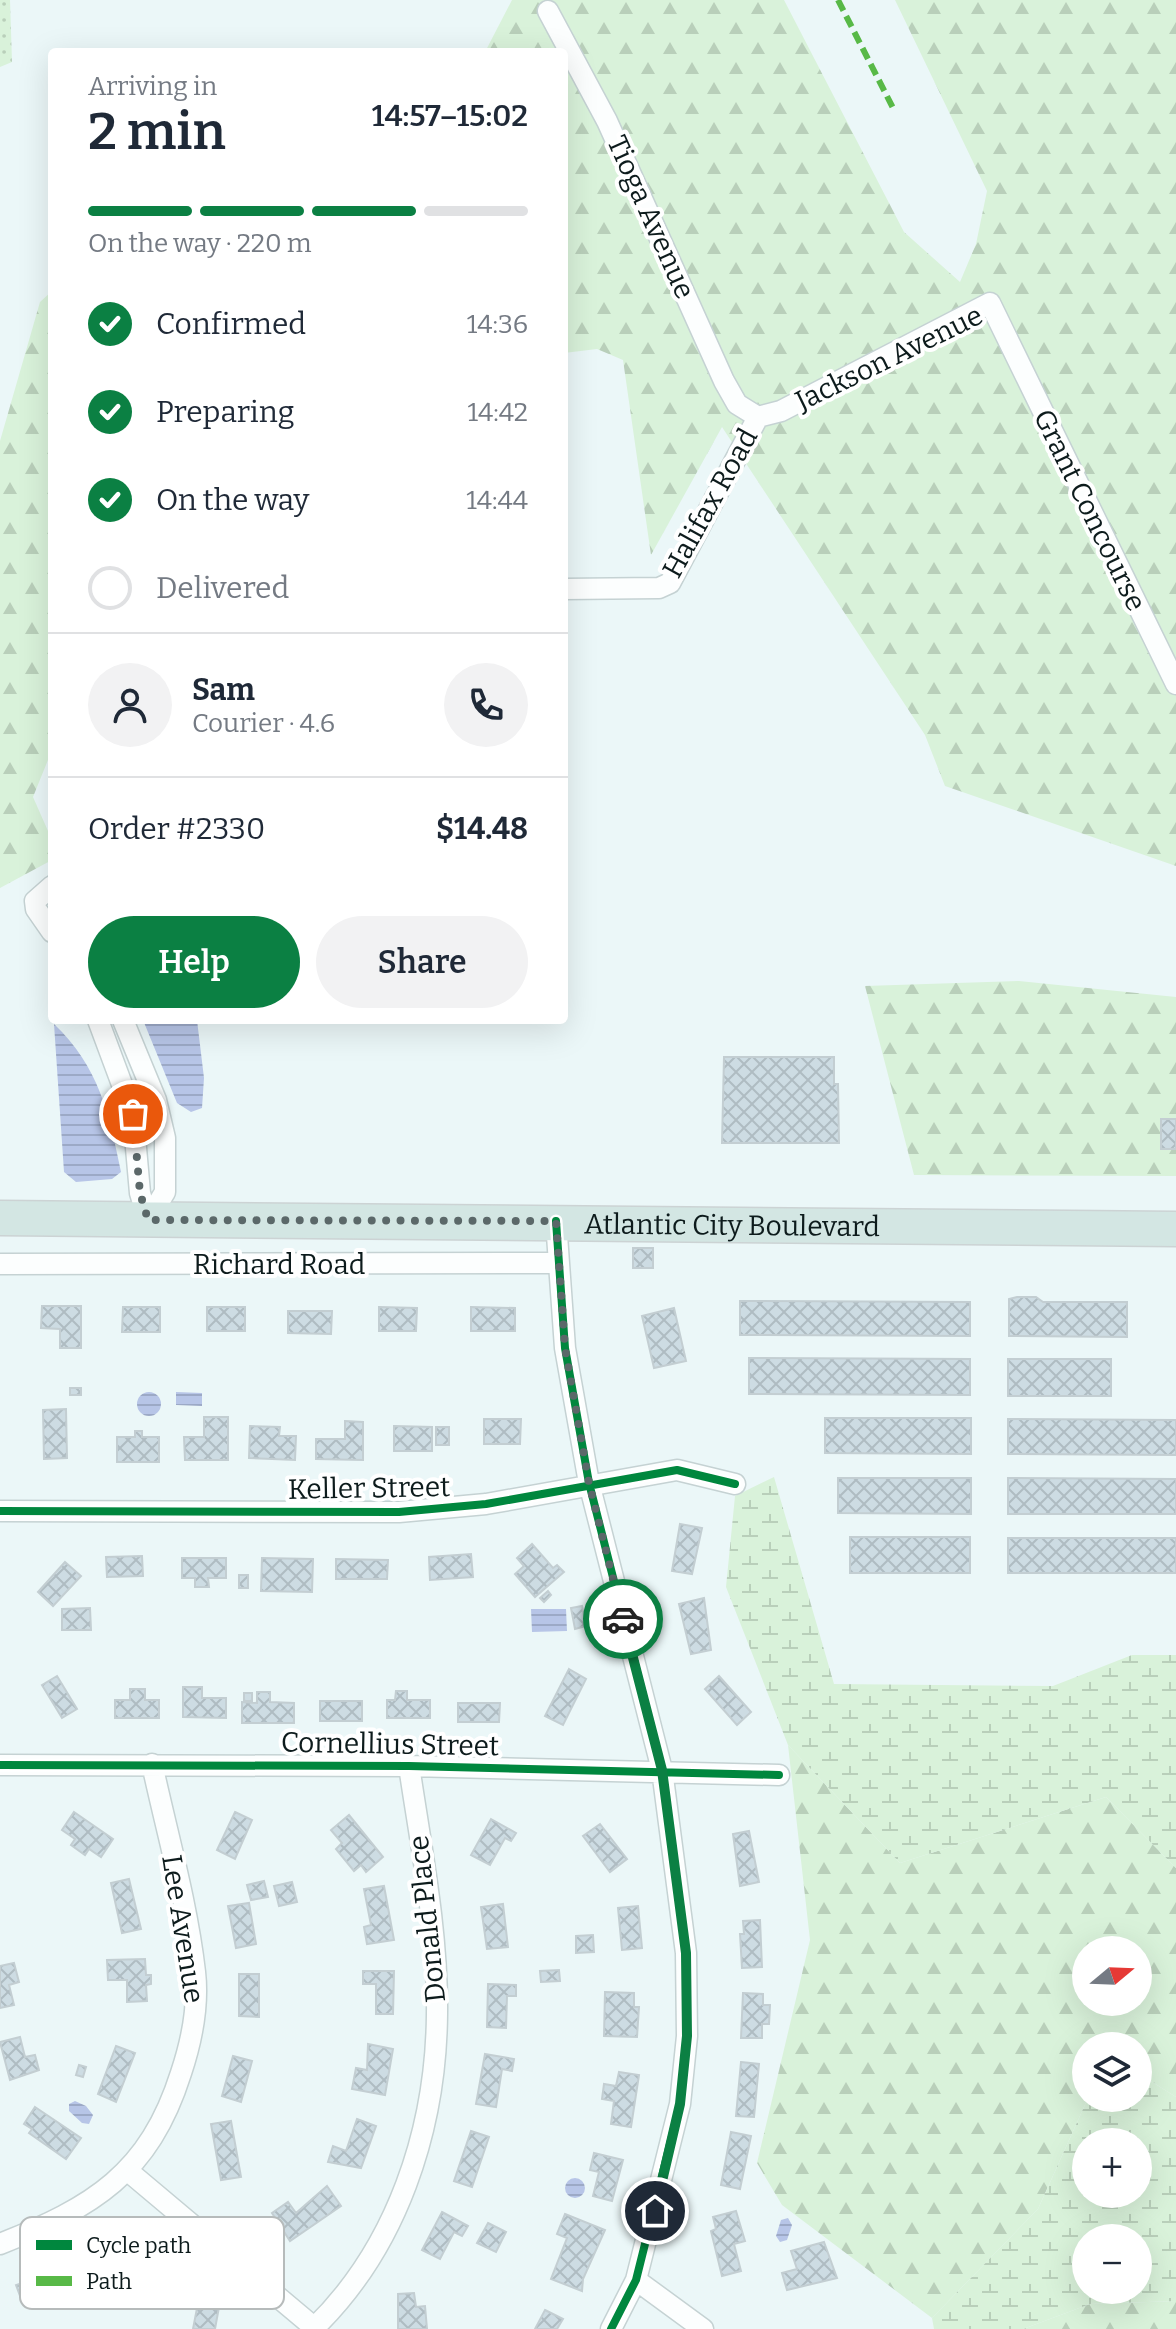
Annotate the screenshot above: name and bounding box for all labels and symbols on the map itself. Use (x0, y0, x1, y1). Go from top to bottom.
street label: Tioga Avenue (600, 130, 702, 304)
street label: Jackson Avenue (789, 298, 988, 418)
street label: Grant Concourse (1027, 404, 1153, 616)
street label: Halifax Road (655, 423, 765, 583)
pin (99, 1080, 167, 1148)
street label: Atlantic City Boulevard (584, 1207, 880, 1243)
street label: Richard Road (193, 1248, 365, 1281)
street label: Keller Street (288, 1470, 450, 1506)
courier (583, 1579, 663, 1659)
street label: Cornellius Street (281, 1726, 499, 1762)
street label: Donald Place (402, 1834, 452, 2004)
street label: Lee Avenue (155, 1852, 211, 2006)
north arrow (1072, 1936, 1152, 2016)
pin (621, 2177, 689, 2245)
legend (20, 2217, 284, 2309)
text: Cycle path (86, 2232, 191, 2259)
text: Path (86, 2268, 132, 2295)

